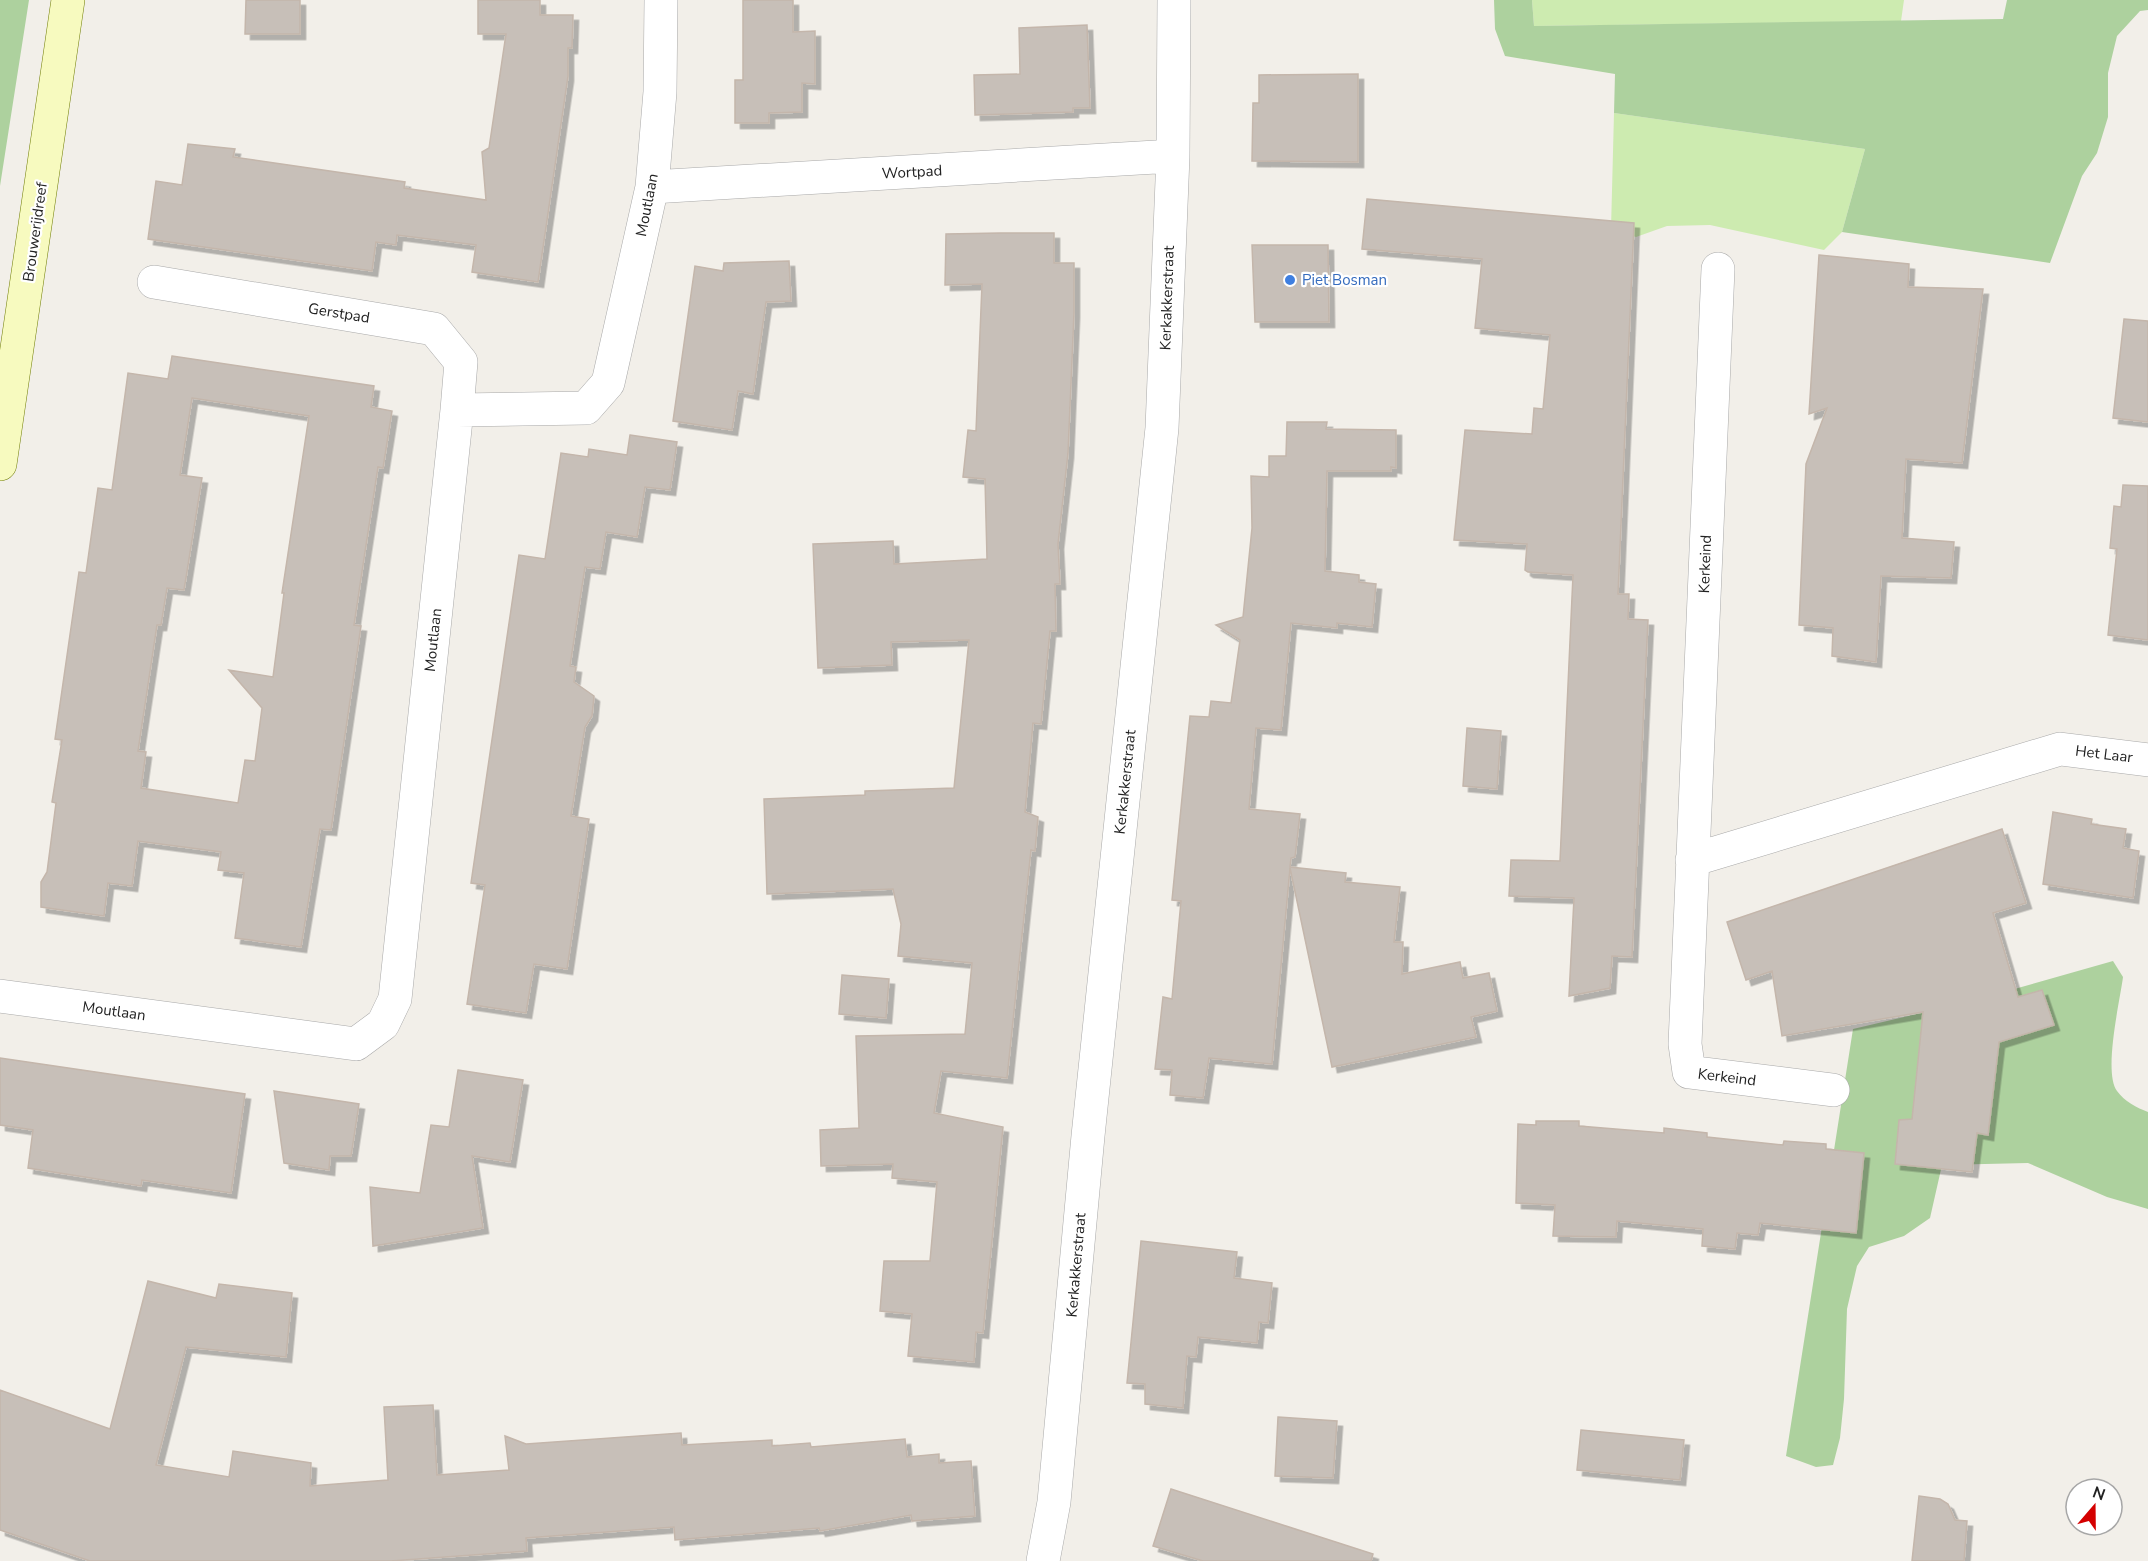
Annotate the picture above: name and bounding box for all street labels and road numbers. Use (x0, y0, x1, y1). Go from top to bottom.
street label: Wortpad (881, 160, 943, 184)
street label: Moutlaan (631, 172, 663, 238)
street label: Brouwerijdreef (18, 180, 52, 283)
street label: Kerkakkerstraat (1155, 245, 1179, 351)
street label: Gerstpad (307, 298, 371, 328)
street label: Kerkeind (1694, 534, 1716, 594)
street label: Moutlaan (420, 607, 446, 673)
street label: Kerkakkerstraat (1110, 728, 1141, 835)
street label: Het Laar (2074, 741, 2135, 768)
street label: Moutlaan (81, 997, 147, 1025)
street label: Kerkeind (1697, 1064, 1757, 1090)
street label: Kerkakkerstraat (1061, 1211, 1091, 1318)

